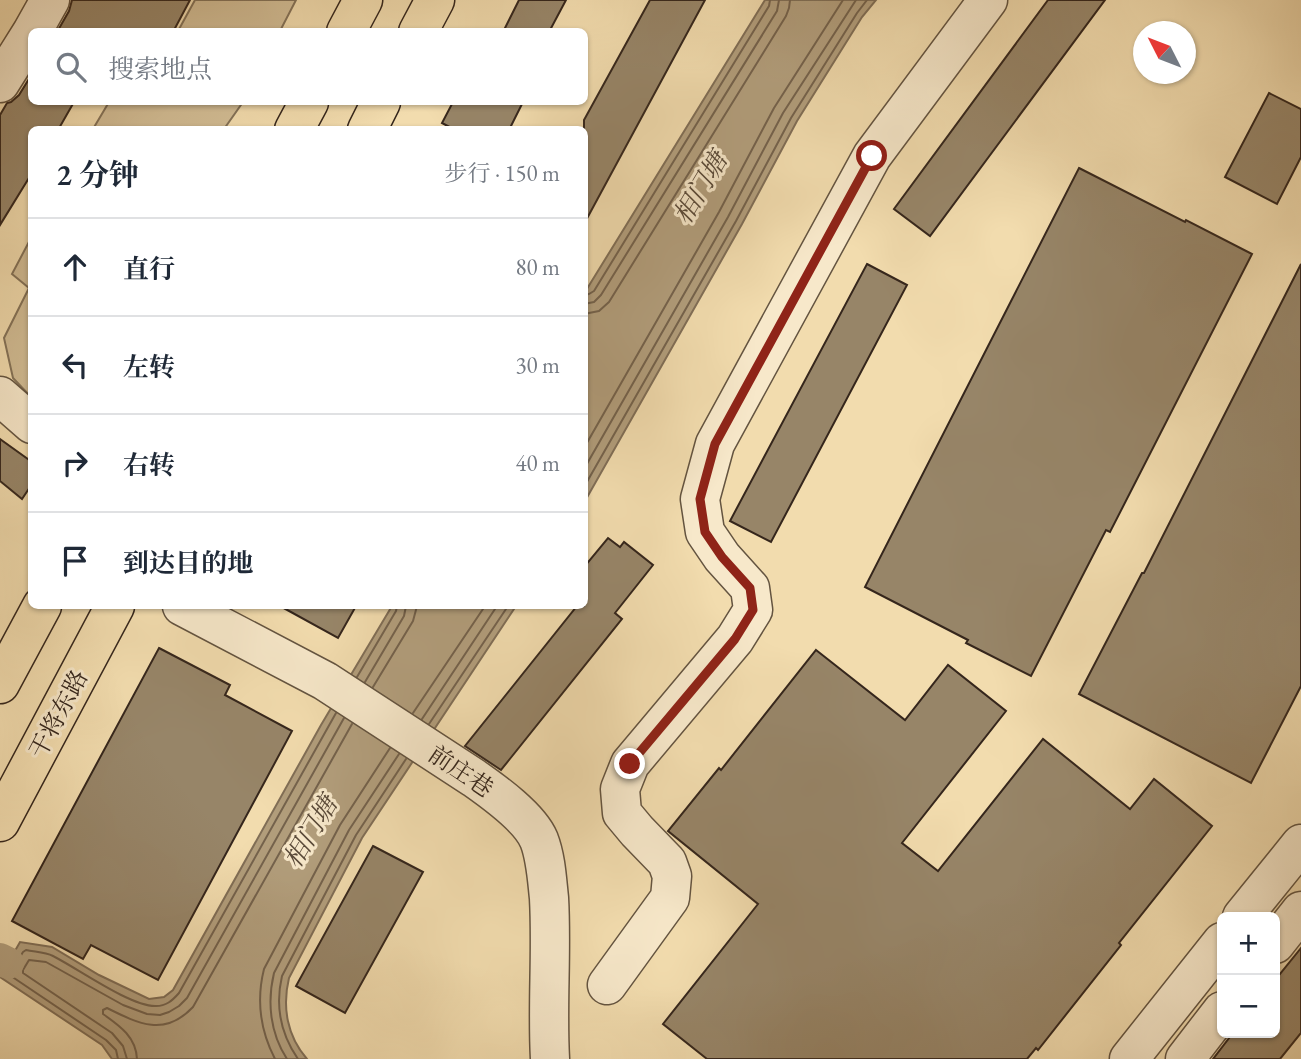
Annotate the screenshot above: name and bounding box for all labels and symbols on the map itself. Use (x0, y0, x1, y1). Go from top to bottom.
north arrow (1133, 21, 1196, 84)
route start (856, 140, 887, 171)
water label: 相门塘 (665, 142, 737, 230)
street label: 干将东路 (22, 664, 94, 764)
street label: 前庄巷 (422, 738, 500, 804)
route end (614, 748, 645, 779)
water label: 相门塘 (275, 786, 347, 874)

